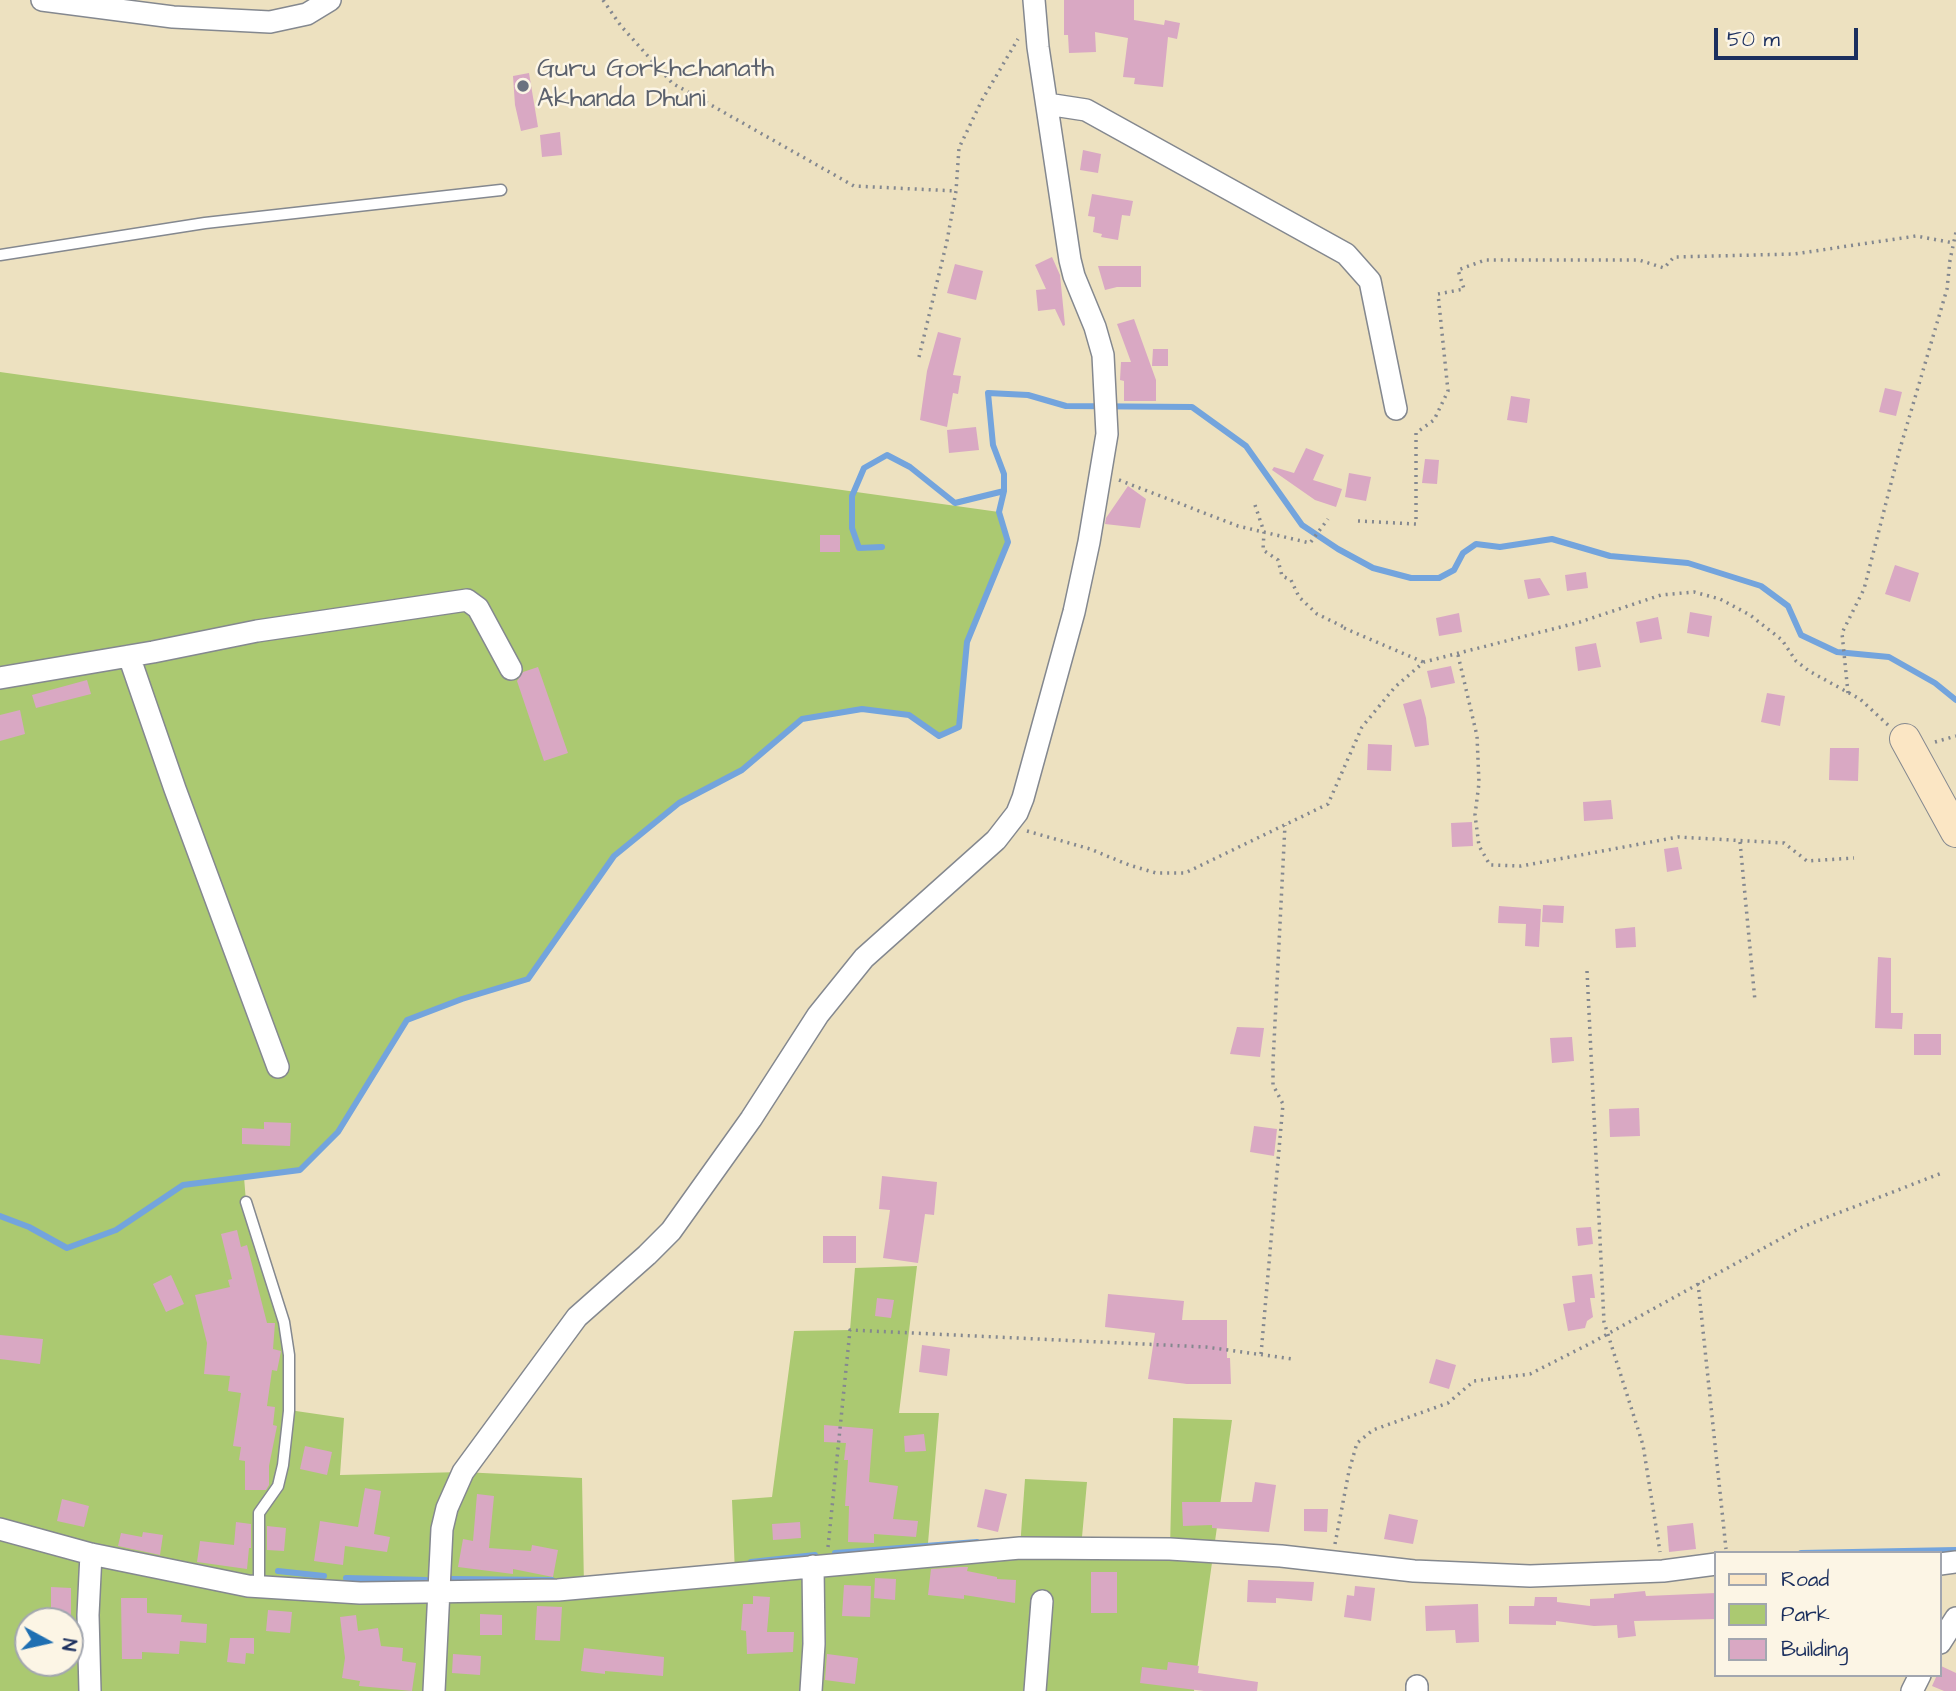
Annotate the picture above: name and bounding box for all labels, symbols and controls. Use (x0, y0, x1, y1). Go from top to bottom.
scale bar (1718, 14, 1862, 58)
text: 50 m (1727, 25, 1780, 54)
place label: Guru Gorkhchanath Akhanda Dhuni (537, 55, 774, 116)
marker: Guru Gorkhchanath Akhanda Dhuni (515, 78, 531, 94)
legend (1714, 1551, 1942, 1677)
text: Road (1781, 1565, 1829, 1594)
text: Park (1781, 1600, 1830, 1629)
north arrow (14, 1607, 84, 1677)
text: Building (1781, 1635, 1848, 1664)
text: N (54, 1637, 83, 1652)

